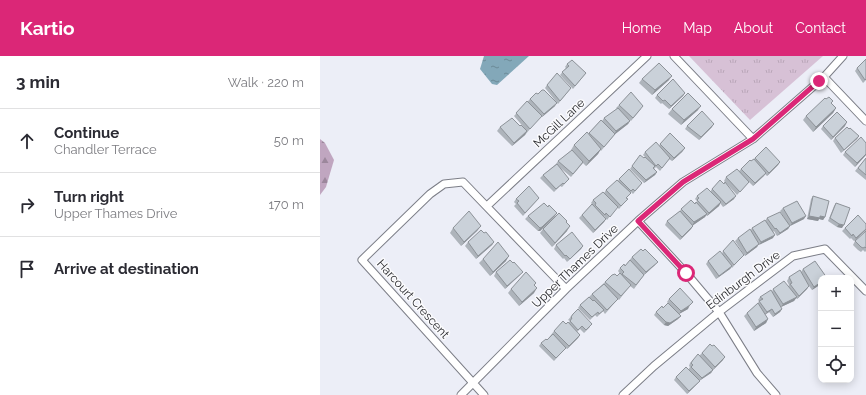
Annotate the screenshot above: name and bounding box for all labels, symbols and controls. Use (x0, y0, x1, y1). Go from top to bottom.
text: Kartio (20, 17, 75, 39)
text: Home (622, 20, 661, 36)
text: Map (683, 20, 712, 36)
text: About (734, 20, 773, 36)
text: Contact (795, 20, 846, 36)
text: 3 min (16, 72, 60, 92)
route end (810, 72, 828, 90)
text: Walk · 220 m (228, 75, 304, 90)
street label: McGill Lane (530, 96, 588, 150)
text: Continue (54, 124, 119, 142)
icon: ahead (16, 130, 38, 152)
text: 50 m (274, 133, 304, 148)
text: Chandler Terrace (54, 142, 157, 157)
text: Turn right (54, 188, 124, 206)
icon: right (16, 194, 38, 216)
text: 170 m (268, 197, 304, 212)
text: Upper Thames Drive (54, 206, 177, 221)
street label: Upper Thames Drive (529, 221, 621, 311)
street label: Edinburgh Drive (703, 248, 783, 312)
street label: Harcourt Crescent (374, 257, 452, 341)
icon: arrive (16, 258, 38, 280)
text: Arrive at destination (54, 260, 199, 278)
route start (677, 264, 695, 282)
map controls (818, 275, 854, 383)
button: + (818, 275, 854, 311)
button: − (818, 311, 854, 347)
button: locate (818, 347, 854, 383)

